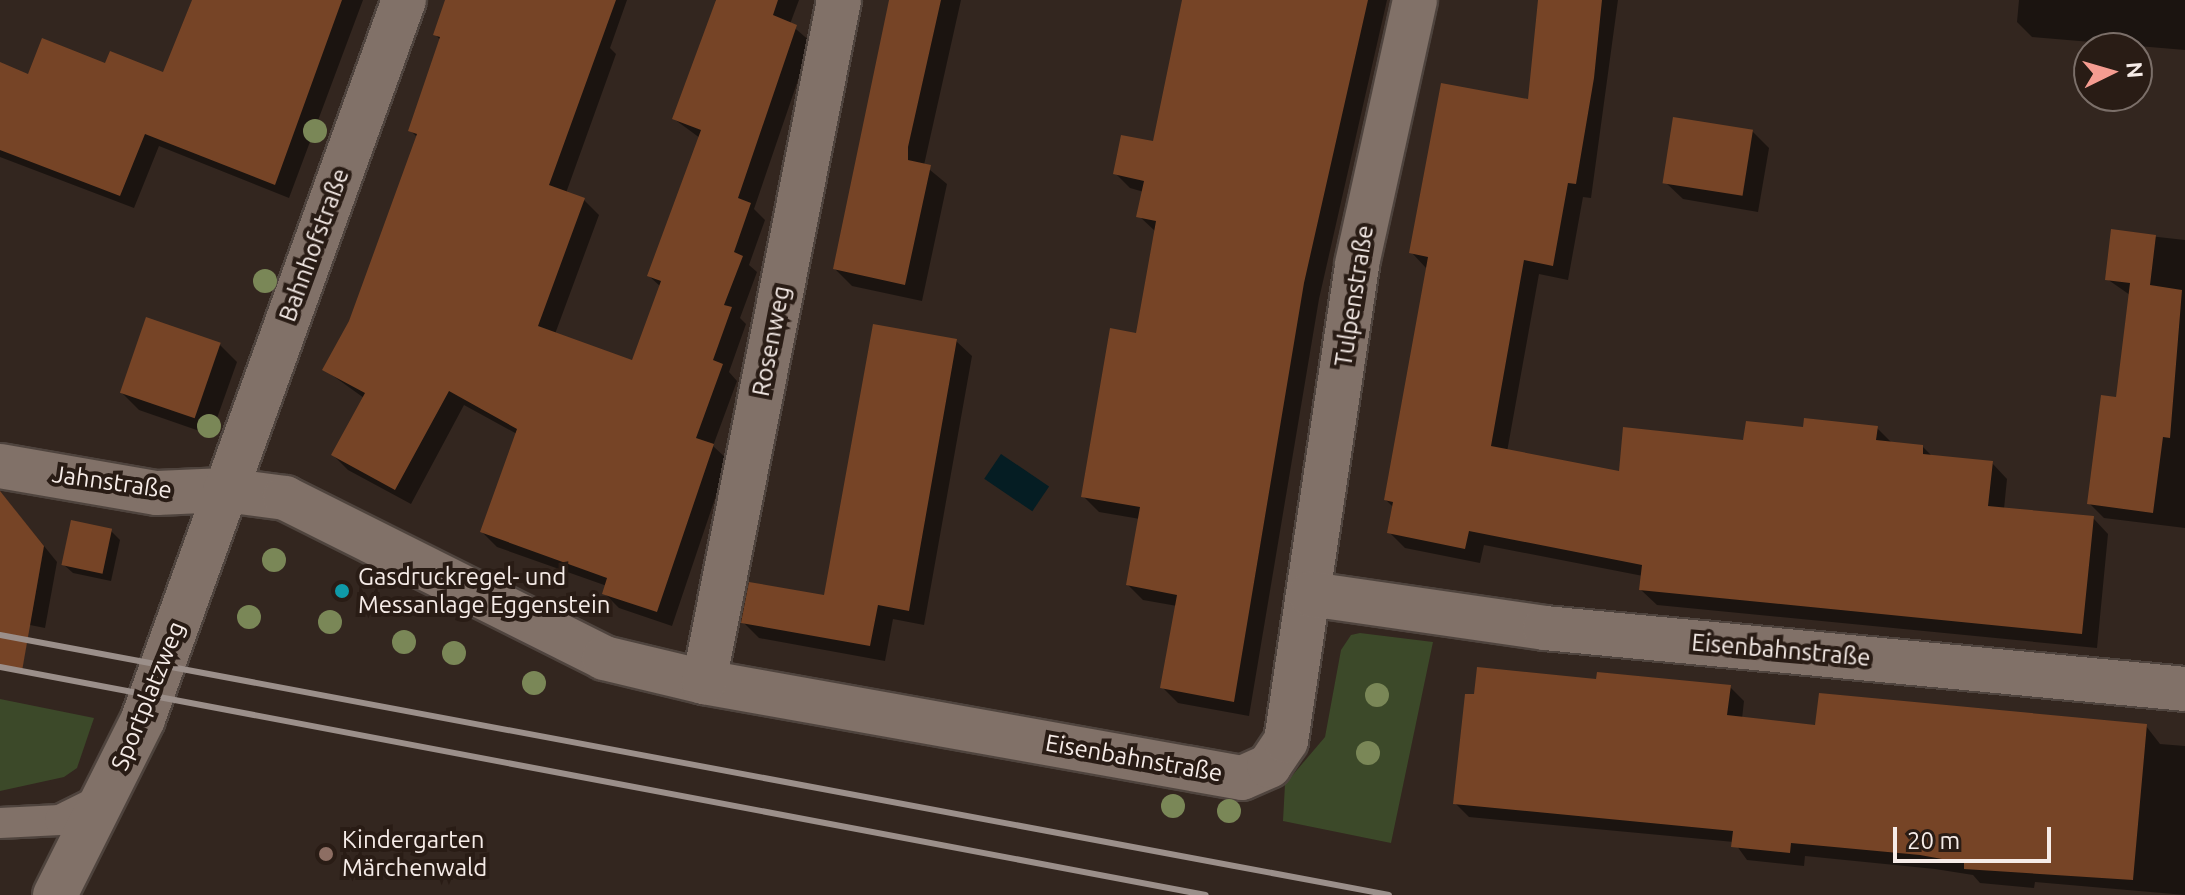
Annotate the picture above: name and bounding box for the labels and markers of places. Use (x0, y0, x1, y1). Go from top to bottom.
place label: Gasdruckregel- und Messanlage Eggenstein (358, 563, 611, 619)
marker: Gasdruckregel- und Messanlage Eggenstein (333, 582, 351, 600)
place label: Kindergarten Märchenwald (342, 826, 487, 882)
marker: Kindergarten Märchenwald (317, 845, 335, 863)

